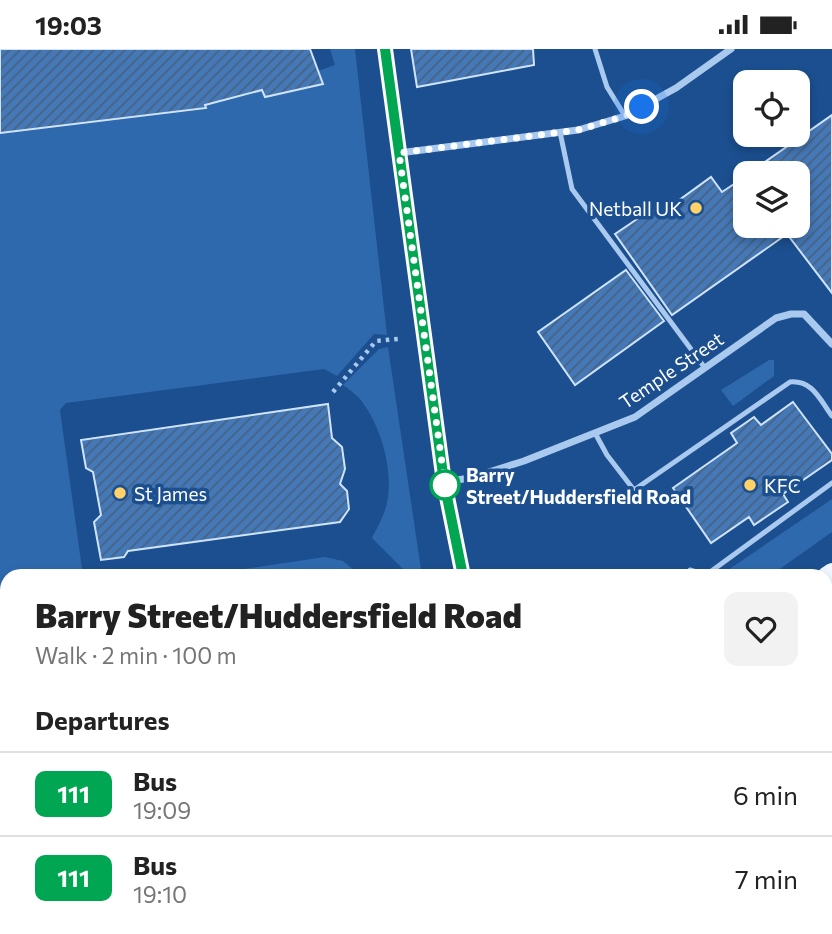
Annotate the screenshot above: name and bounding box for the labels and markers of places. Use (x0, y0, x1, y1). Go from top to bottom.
place label: Netball UK (589, 197, 682, 220)
marker: Netball UK (688, 200, 704, 216)
place label: Barry Street/Huddersfield Road (466, 463, 691, 508)
marker: Barry Street/Huddersfield Road (430, 470, 460, 500)
place label: KFC (764, 474, 801, 497)
marker: KFC (742, 477, 758, 493)
place label: St James (134, 482, 207, 505)
marker: St James (112, 485, 128, 501)

